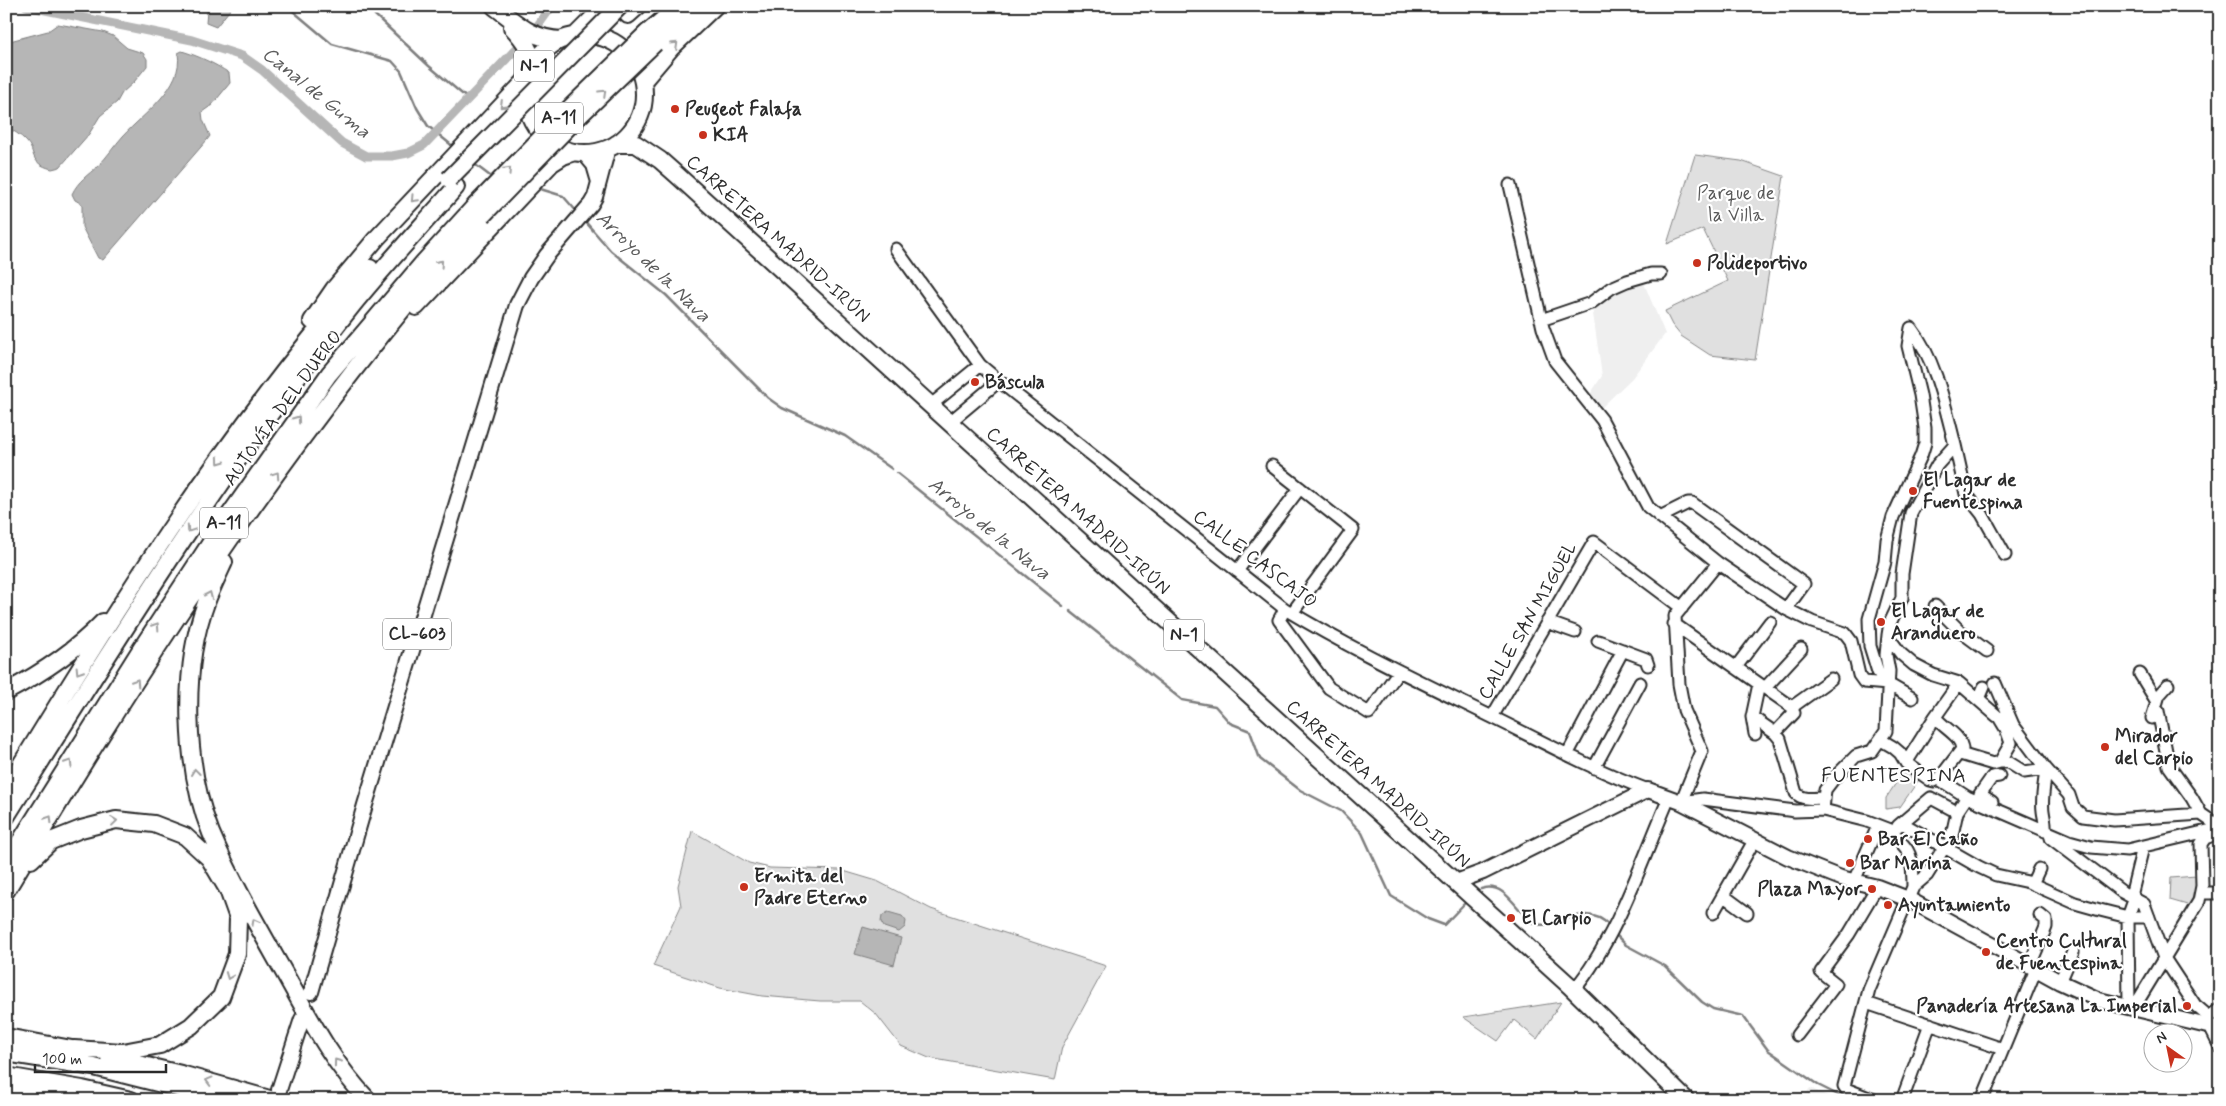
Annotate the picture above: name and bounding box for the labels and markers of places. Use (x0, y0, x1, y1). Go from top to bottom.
place label: Peugeot Falafa (685, 97, 802, 125)
marker: Peugeot Falafa (669, 103, 681, 115)
place label: KIA (713, 123, 748, 148)
marker: KIA (697, 129, 709, 141)
place label: Polideportivo (1707, 251, 1807, 276)
marker: Polideportivo (1691, 257, 1703, 269)
place label: Báscula (985, 370, 1045, 395)
marker: Báscula (969, 376, 981, 388)
place label: El Lagar de Fuentespina (1923, 468, 2023, 515)
marker: El Lagar de Fuentespina (1907, 485, 1919, 497)
place label: El Lagar de Aranduero (1891, 599, 1985, 646)
marker: El Lagar de Aranduero (1875, 616, 1887, 628)
place label: Mirador del Carpio (2115, 724, 2193, 771)
marker: Mirador del Carpio (2099, 741, 2111, 753)
place label: Bar El Caño (1878, 827, 1978, 852)
marker: Bar El Caño (1862, 833, 1874, 845)
place label: Bar Marina (1860, 851, 1952, 876)
marker: Bar Marina (1844, 857, 1856, 869)
place label: Ermita del Padre Eterno (754, 864, 867, 911)
place label: Plaza Mayor (1757, 877, 1863, 902)
marker: Ermita del Padre Eterno (738, 881, 750, 893)
marker: Plaza Mayor (1866, 883, 1878, 895)
place label: Ayuntamiento (1898, 893, 2010, 919)
marker: Ayuntamiento (1882, 899, 1894, 911)
place label: El Carpio (1521, 906, 1591, 931)
marker: El Carpio (1505, 912, 1517, 924)
place label: Centro Cultural de Fuentespina (1996, 929, 2127, 976)
marker: Centro Cultural de Fuentespina (1980, 946, 1992, 958)
place label: Panadería Artesana La Imperial (1916, 994, 2177, 1019)
marker: Panadería Artesana La Imperial (2181, 1000, 2193, 1012)

